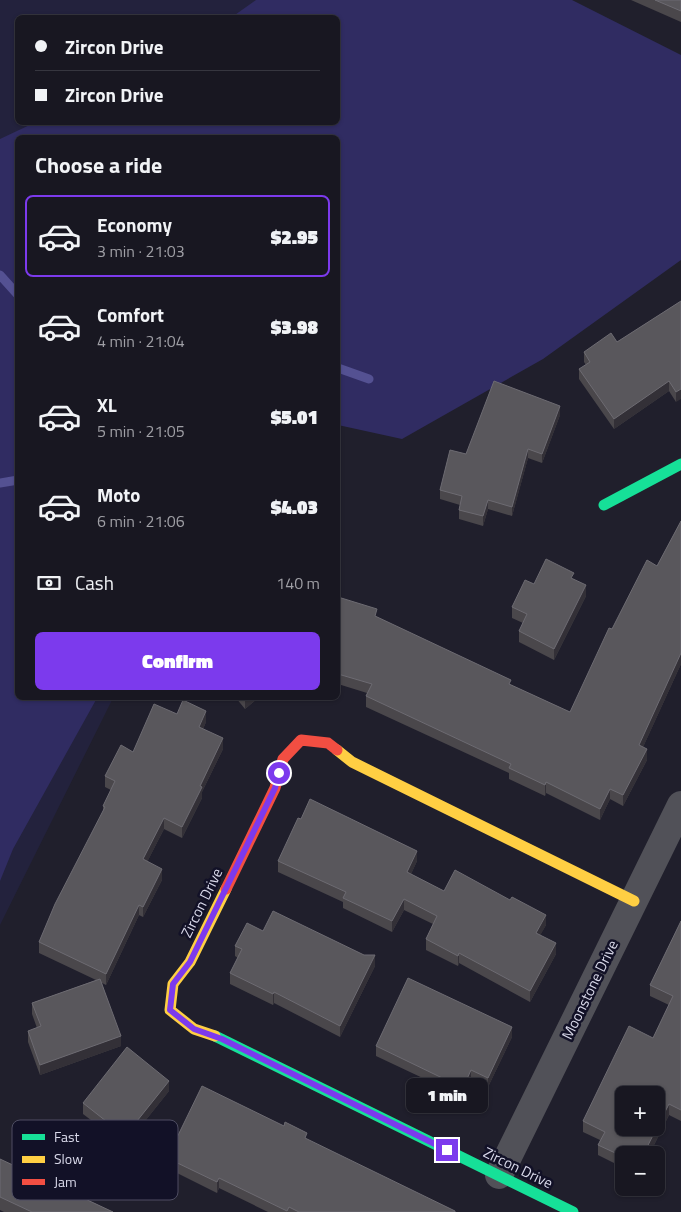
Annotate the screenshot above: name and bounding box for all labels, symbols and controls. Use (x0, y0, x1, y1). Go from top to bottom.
text: Zircon Drive (65, 32, 163, 61)
text: Zircon Drive (65, 80, 163, 109)
text: Choose a ride (35, 148, 162, 182)
text: Economy (97, 210, 172, 239)
icon: car (37, 214, 82, 259)
text: $2.95 (271, 222, 318, 251)
text: 3 min · 21:03 (97, 239, 185, 263)
text: Comfort (97, 300, 164, 329)
icon: car (37, 304, 82, 349)
text: $3.98 (271, 312, 318, 341)
text: 4 min · 21:04 (97, 329, 185, 353)
text: XL (97, 390, 117, 419)
icon: car (37, 394, 82, 439)
text: $5.01 (271, 402, 318, 431)
text: 5 min · 21:05 (97, 419, 185, 443)
text: Moto (97, 480, 140, 509)
icon: car (37, 484, 82, 529)
text: $4.03 (271, 492, 318, 521)
text: 6 min · 21:06 (97, 509, 185, 533)
text: Cash (75, 568, 114, 597)
icon: cash (35, 569, 63, 597)
text: 140 m (276, 571, 320, 595)
button: Confirm (35, 632, 320, 690)
route start (268, 762, 290, 784)
street label: Zircon Drive (175, 864, 228, 941)
street label: Moonstone Drive (555, 936, 624, 1044)
callout: 1 min (406, 1078, 488, 1112)
text: 1 min (427, 1083, 467, 1107)
map controls (615, 1086, 665, 1196)
button: + (615, 1086, 665, 1136)
legend (12, 1120, 178, 1200)
text: Fast (54, 1126, 79, 1147)
route end (436, 1139, 458, 1161)
street label: Zircon Drive (480, 1141, 557, 1194)
button: − (615, 1146, 665, 1196)
text: Slow (54, 1148, 83, 1169)
text: Jam (54, 1171, 77, 1192)

